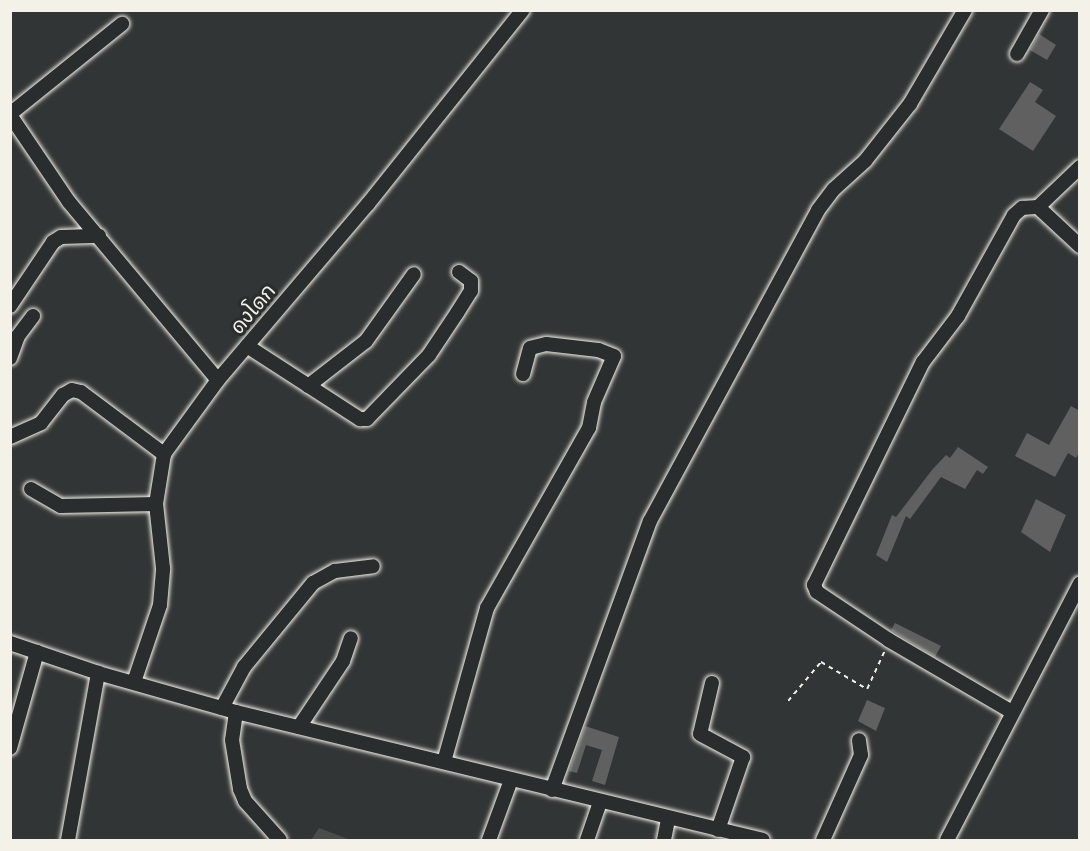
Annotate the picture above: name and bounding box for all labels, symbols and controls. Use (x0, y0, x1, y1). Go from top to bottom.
street label: ดงโดก (225, 279, 281, 339)

